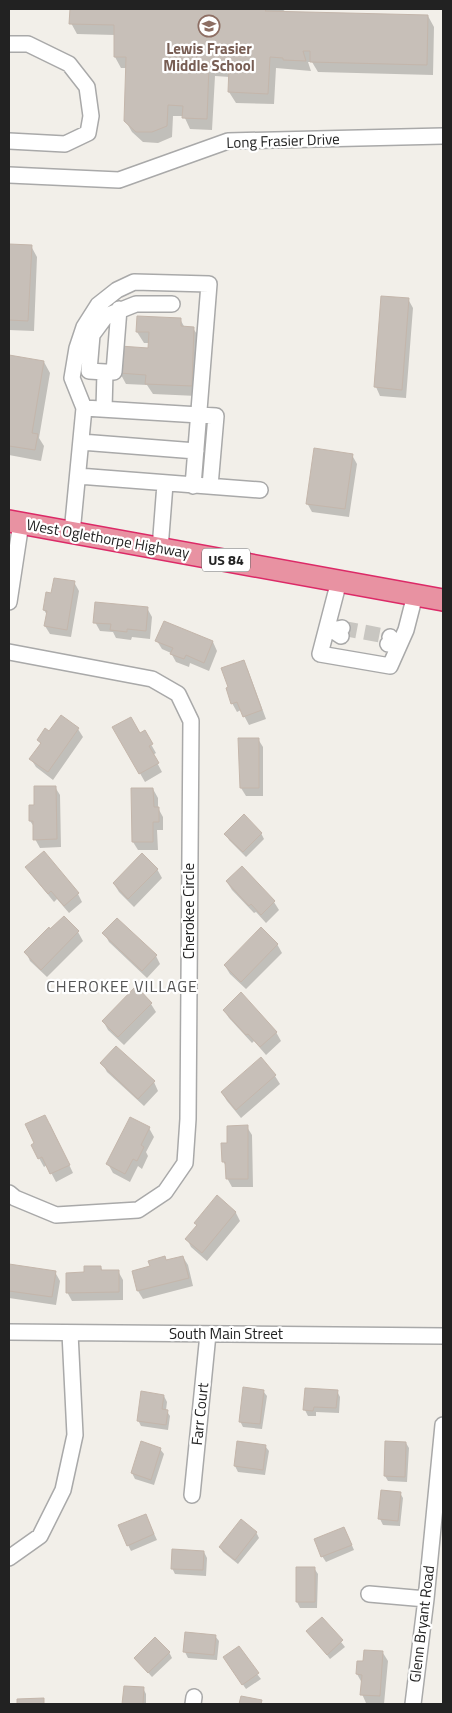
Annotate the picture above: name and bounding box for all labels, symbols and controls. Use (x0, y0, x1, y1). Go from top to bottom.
school or university icon: Lewis Frasier Middle School (197, 14, 221, 38)
place label: Lewis Frasier Middle School (163, 37, 255, 77)
street label: Long Frasier Drive (226, 127, 340, 154)
street label: West Oglethorpe Highway (25, 513, 191, 564)
road number: US 84 (202, 548, 250, 572)
street label: Cherokee Circle (177, 863, 200, 959)
district label: CHEROKEE VILLAGE (46, 974, 198, 998)
street label: South Main Street (169, 1322, 284, 1345)
street label: Farr Court (185, 1381, 214, 1446)
street label: Glenn Bryant Road (403, 1564, 440, 1684)

